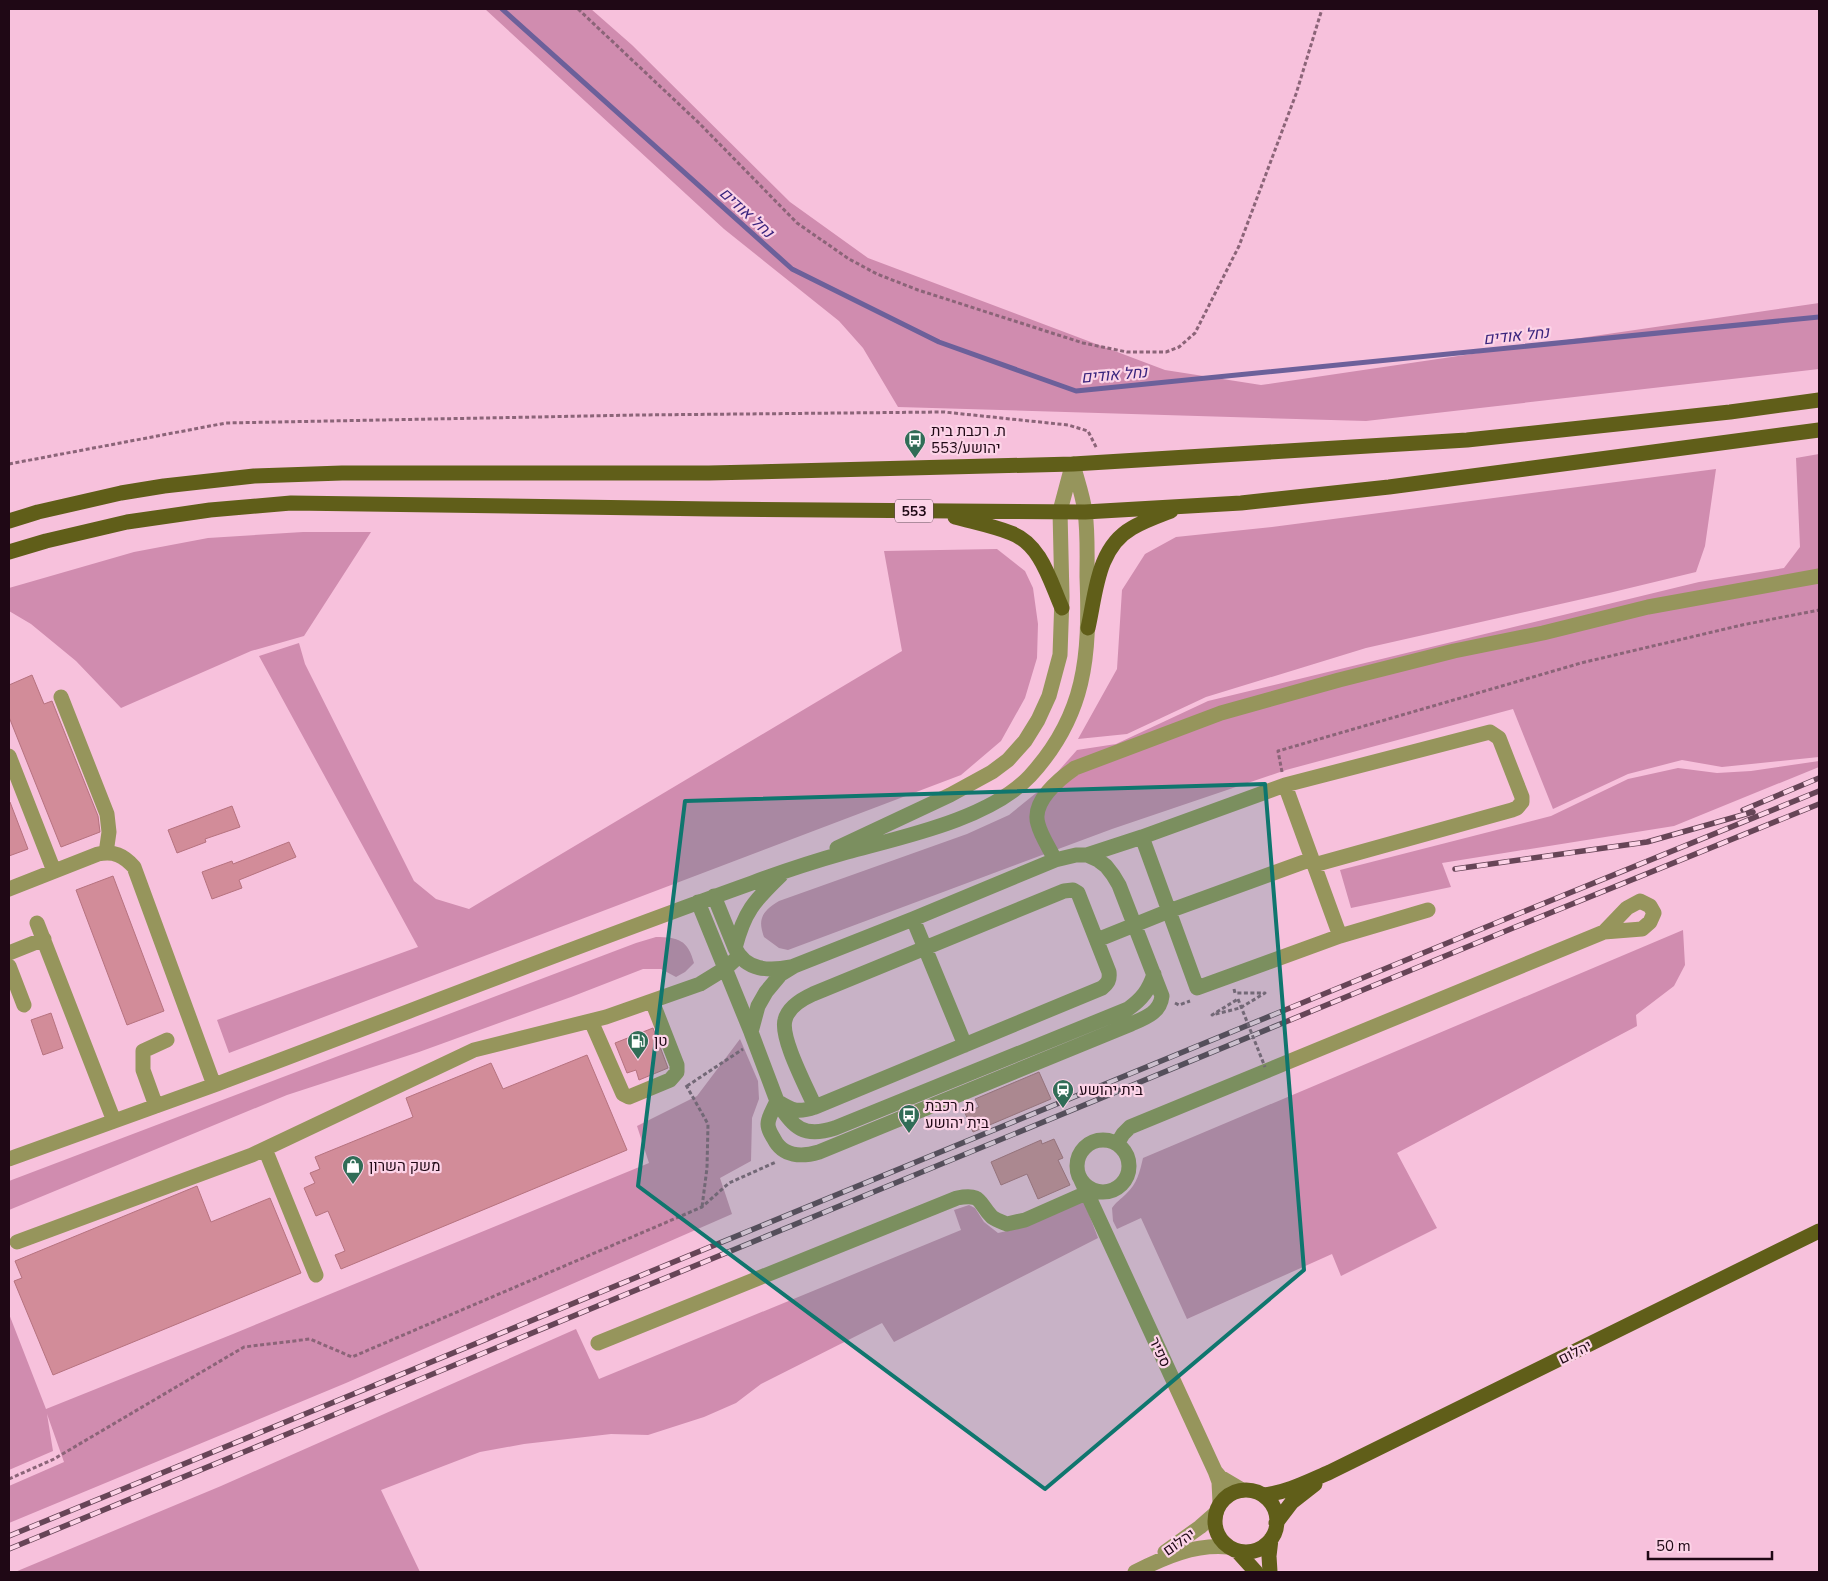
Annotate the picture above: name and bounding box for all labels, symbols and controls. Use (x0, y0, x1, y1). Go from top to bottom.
water label: נחל אודים (714, 182, 779, 244)
water label: נחל אודים (1482, 321, 1551, 350)
water label: נחל אודים (1080, 361, 1149, 389)
place label: ת. רכבת בית יהושע/553 (931, 421, 1006, 458)
bus stop icon: ת. רכבת בית יהושע/553 (903, 428, 927, 459)
road number: 553 (895, 500, 933, 522)
fuel station icon: טן (626, 1029, 650, 1060)
place label: טן (654, 1031, 668, 1051)
station icon: בית יהושע (1051, 1078, 1075, 1109)
place label: בית יהושע (1079, 1080, 1143, 1100)
place label: ת. רכבת בית יהושע (925, 1096, 989, 1133)
bus stop icon: ת. רכבת בית יהושע (897, 1103, 921, 1134)
shop icon: משק השרון (341, 1154, 365, 1185)
place label: משק השרון (369, 1156, 440, 1176)
street label: ספיר (1144, 1334, 1176, 1370)
street label: יהלום (1555, 1335, 1595, 1369)
street label: יהלום (1159, 1524, 1199, 1560)
scale bar (1648, 1528, 1772, 1560)
text: 50 m (1656, 1536, 1691, 1556)

